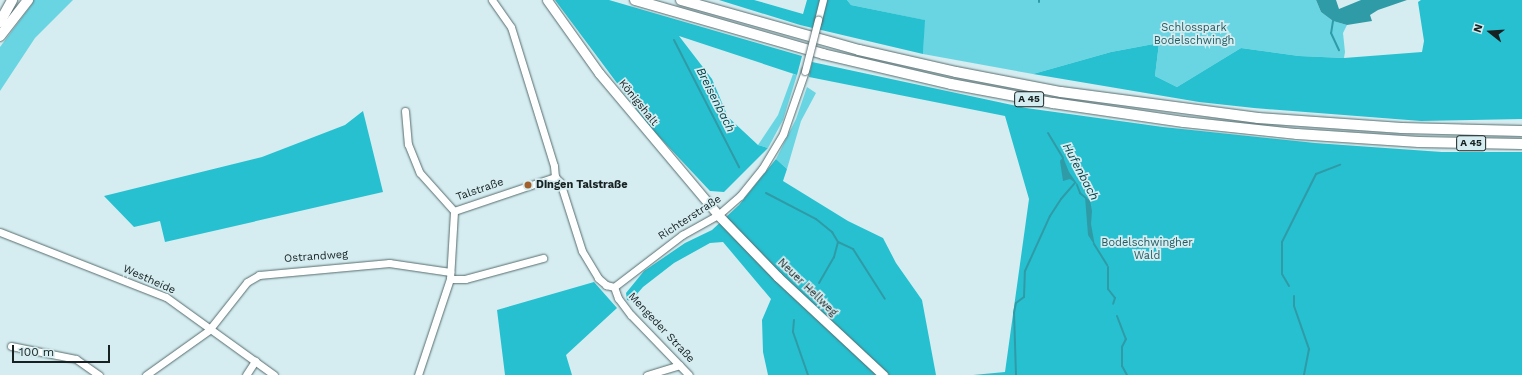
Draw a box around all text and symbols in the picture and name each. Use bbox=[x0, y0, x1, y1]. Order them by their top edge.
north arrow bbox=[1470, 12, 1510, 52]
park label: Schlosspark Bodelschwingh bbox=[1154, 22, 1234, 48]
text: N bbox=[1471, 23, 1485, 34]
water label: Breisenbach bbox=[693, 65, 737, 135]
street label: Königshalt bbox=[615, 77, 661, 129]
road number: A 45 bbox=[1014, 91, 1044, 107]
road number: A 45 bbox=[1456, 135, 1486, 151]
water label: Hufenbach bbox=[1059, 141, 1101, 203]
street label: Talstraße bbox=[455, 176, 505, 204]
place label: Dingen Talstraße bbox=[536, 178, 628, 192]
marker: Dingen Talstraße bbox=[523, 180, 533, 190]
street label: Richterstraße bbox=[656, 193, 724, 243]
park label: Bodelschwingher Wald bbox=[1101, 237, 1193, 263]
street label: Ostrandweg bbox=[284, 248, 348, 266]
street label: Neuer Hellweg bbox=[774, 256, 840, 320]
street label: Westheide bbox=[121, 263, 177, 297]
street label: Mengeder Straße bbox=[625, 290, 697, 366]
scale bar bbox=[14, 337, 112, 363]
text: 100 m bbox=[19, 345, 54, 359]

